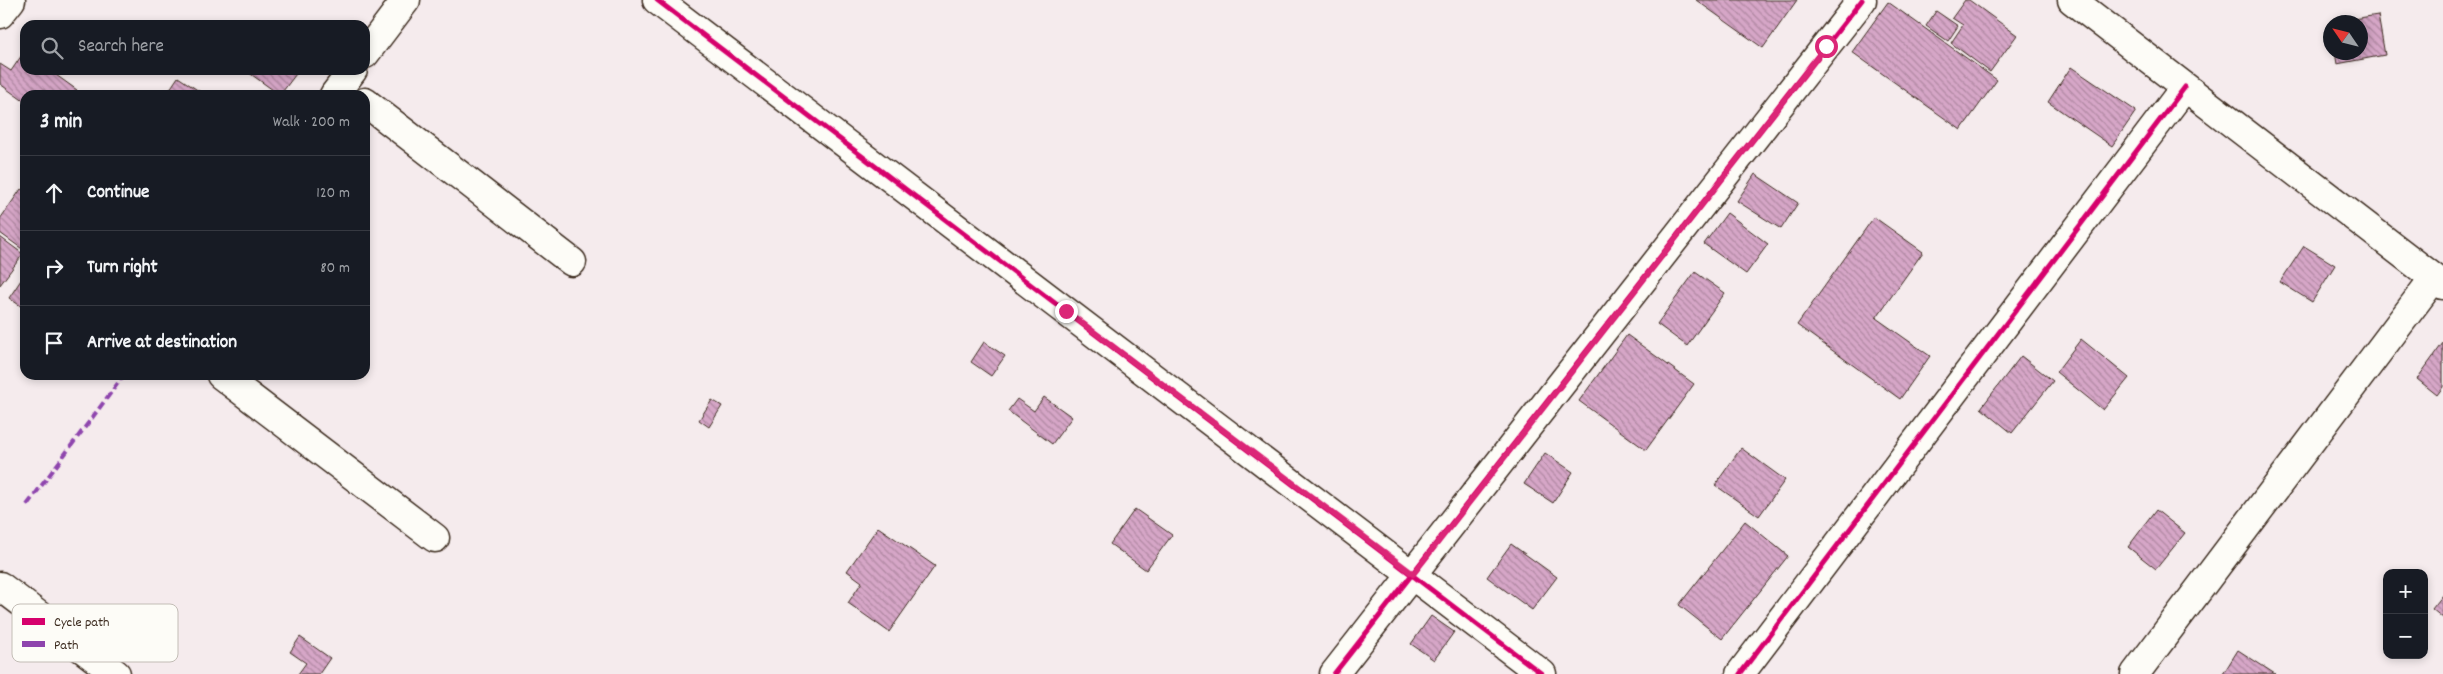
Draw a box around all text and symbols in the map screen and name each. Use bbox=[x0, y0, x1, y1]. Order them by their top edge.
north arrow bbox=[2323, 15, 2368, 60]
search box bbox=[20, 20, 370, 75]
icon: search bbox=[38, 34, 66, 62]
text: Search here bbox=[78, 34, 164, 61]
route start bbox=[1815, 35, 1838, 58]
text: 3 min bbox=[40, 108, 82, 138]
text: Walk · 200 m bbox=[273, 111, 350, 134]
icon: ahead bbox=[40, 179, 68, 207]
text: Continue bbox=[87, 180, 149, 207]
text: 120 m bbox=[316, 182, 350, 205]
icon: right bbox=[40, 254, 68, 282]
text: Turn right bbox=[87, 255, 158, 282]
text: 80 m bbox=[320, 257, 350, 280]
route end bbox=[1055, 300, 1078, 323]
icon: arrive bbox=[40, 329, 68, 357]
text: Arrive at destination bbox=[87, 330, 237, 357]
map controls bbox=[2383, 569, 2428, 659]
button: + bbox=[2383, 569, 2428, 614]
legend bbox=[12, 604, 178, 662]
text: Cycle path bbox=[54, 613, 110, 633]
button: − bbox=[2383, 614, 2428, 659]
text: Path bbox=[54, 636, 79, 656]

